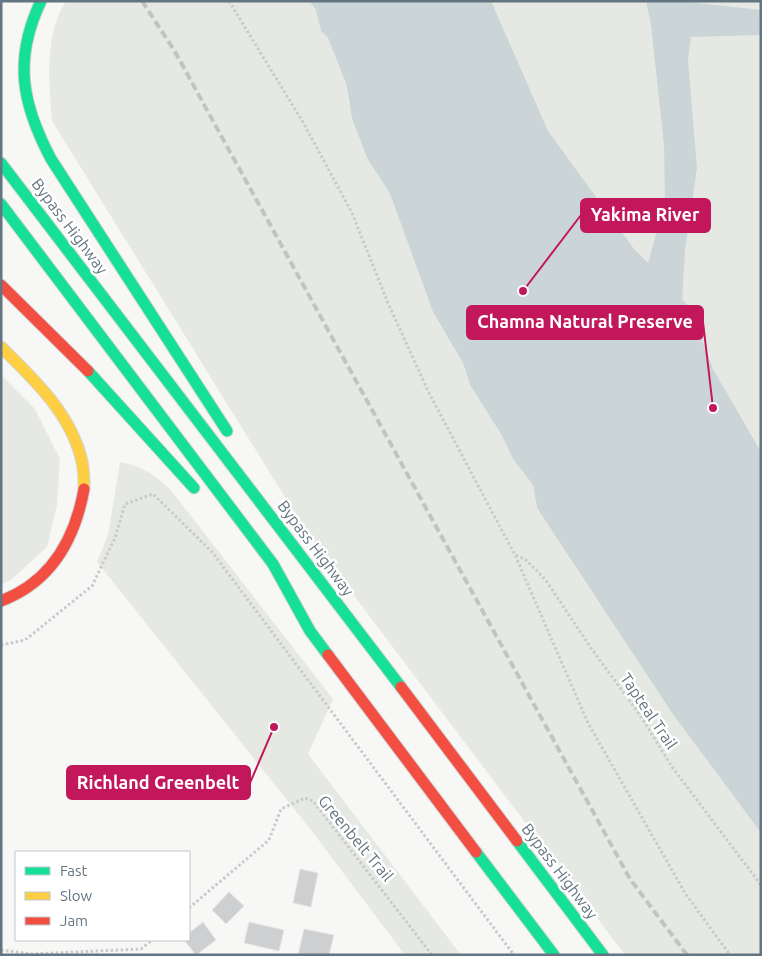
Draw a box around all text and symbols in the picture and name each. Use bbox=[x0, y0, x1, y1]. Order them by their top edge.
street label: Bypass Highway bbox=[28, 175, 112, 277]
callout: Yakima River bbox=[581, 199, 710, 232]
text: Yakima River bbox=[591, 204, 700, 224]
callout: Chamna Natural Preserve bbox=[467, 306, 703, 339]
text: Chamna Natural Preserve bbox=[477, 311, 693, 331]
street label: Bypass Highway bbox=[274, 497, 358, 599]
street label: Tapteal Trail bbox=[617, 670, 681, 752]
callout: Richland Greenbelt bbox=[67, 766, 250, 799]
text: Richland Greenbelt bbox=[77, 772, 240, 792]
street label: Greenbelt Trail bbox=[315, 791, 397, 885]
street label: Bypass Highway bbox=[518, 820, 602, 922]
legend bbox=[15, 851, 190, 941]
text: Fast bbox=[60, 862, 88, 879]
text: Slow bbox=[60, 887, 93, 904]
text: Jam bbox=[60, 912, 88, 929]

